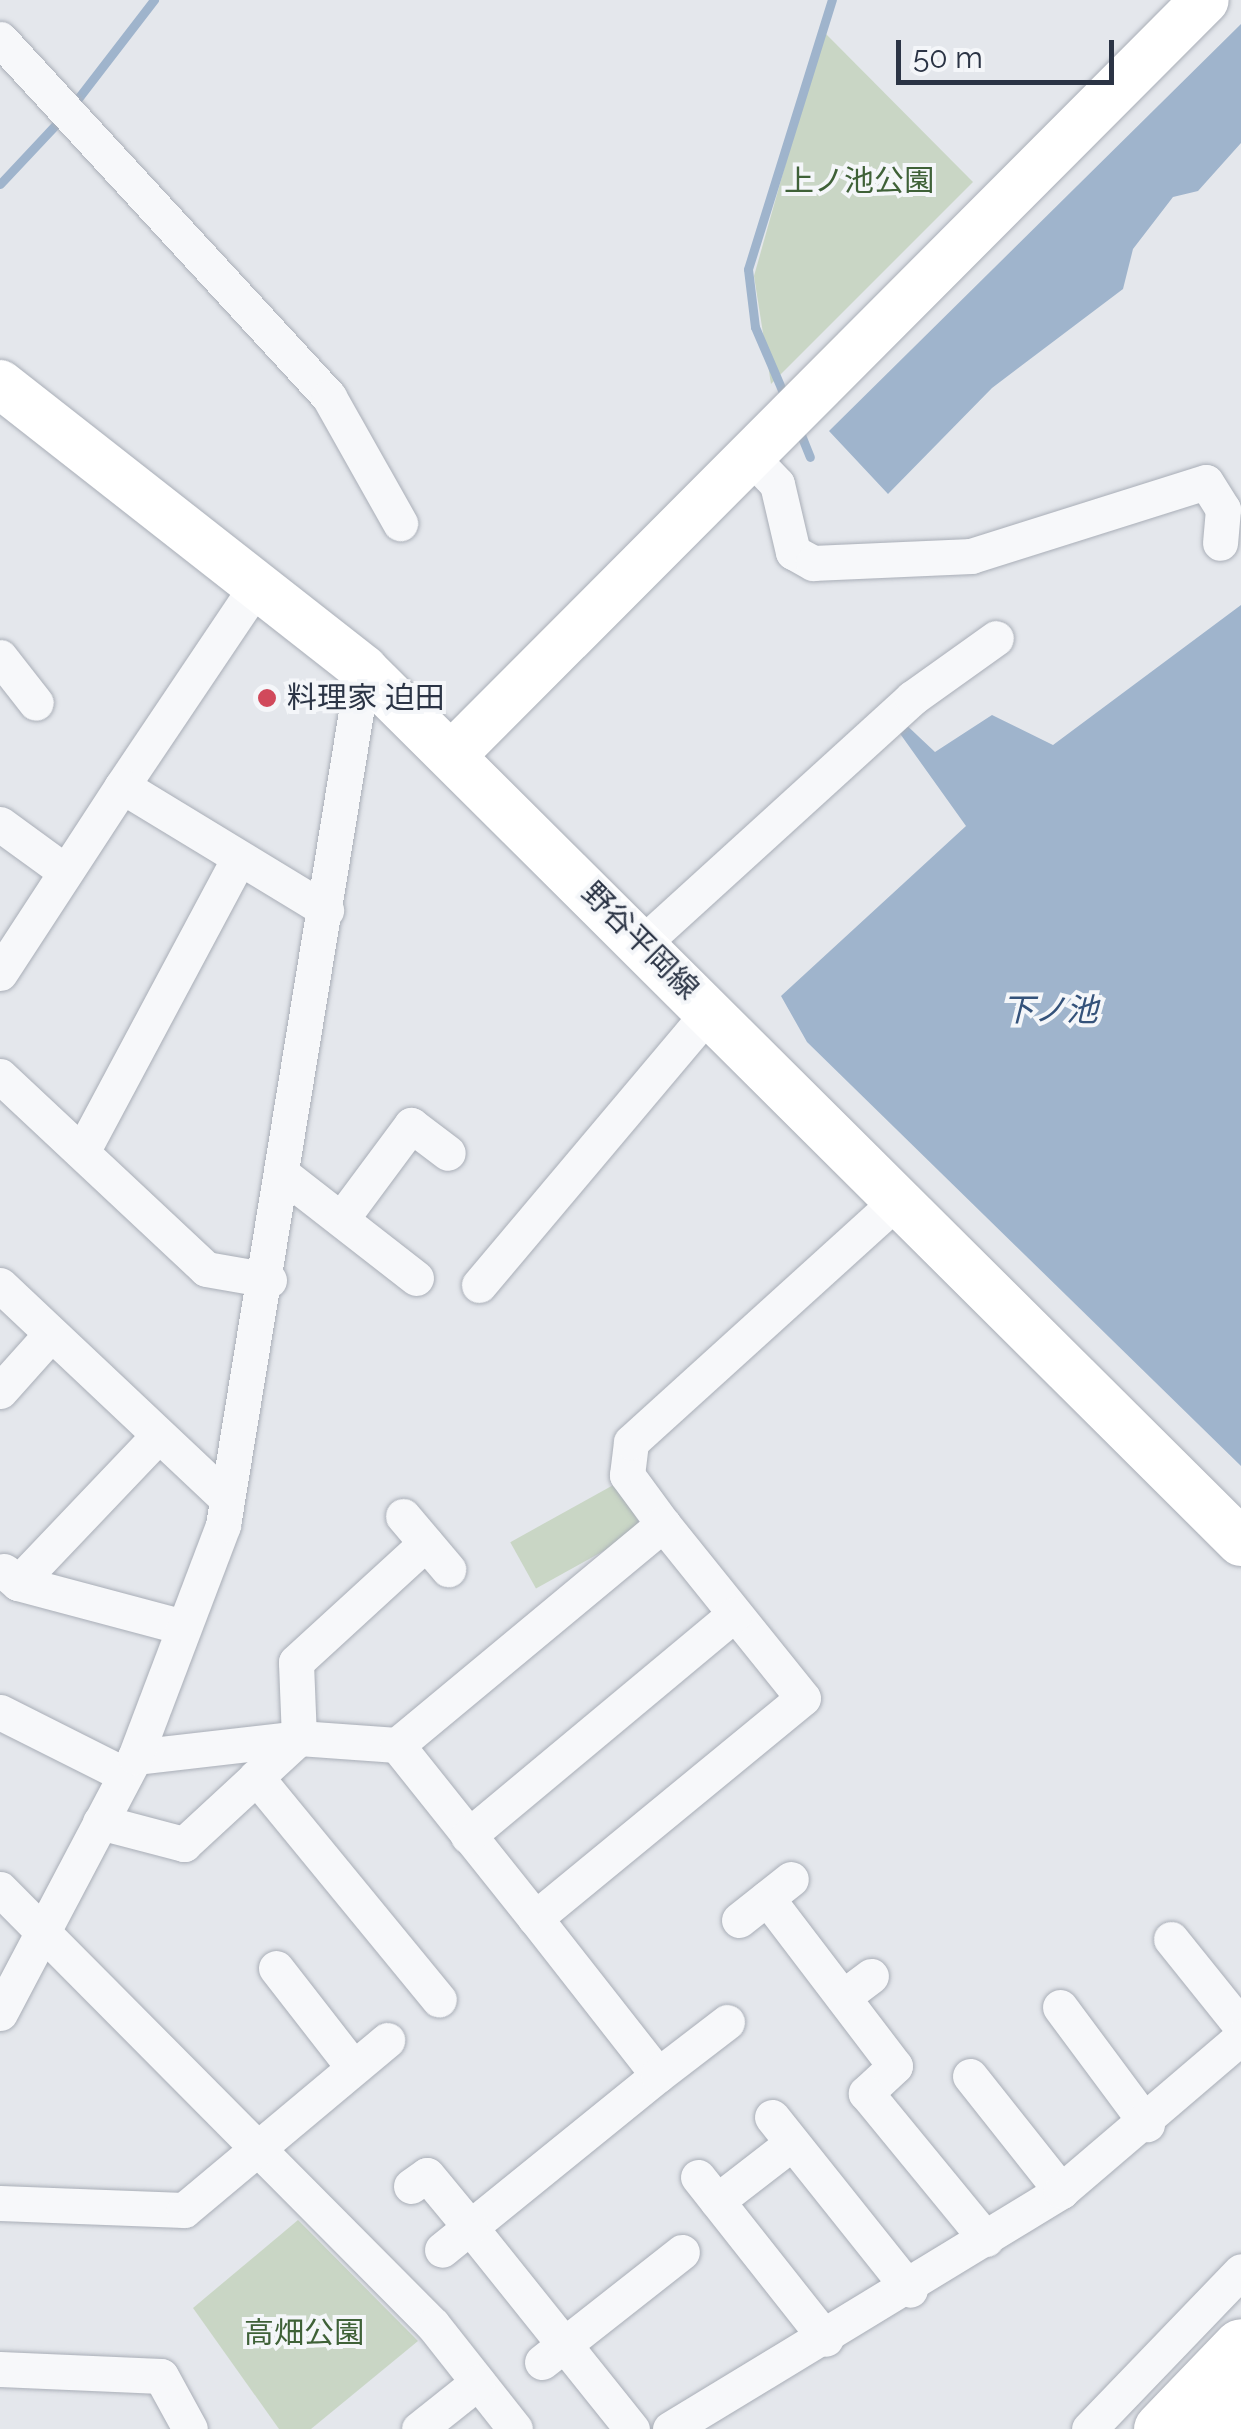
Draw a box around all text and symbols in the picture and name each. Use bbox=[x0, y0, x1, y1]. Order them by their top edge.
scale bar bbox=[901, 20, 1118, 82]
text: 50 m bbox=[913, 40, 983, 75]
park label: 上ノ池公園 bbox=[784, 163, 934, 199]
place label: 料理家 迫田 bbox=[287, 680, 445, 716]
marker: 料理家 迫田 bbox=[256, 687, 278, 709]
street label: 野谷平岡線 bbox=[574, 875, 706, 1007]
water label: 下ノ池 bbox=[1002, 991, 1098, 1029]
park label: 高畑公園 bbox=[244, 2315, 364, 2351]

